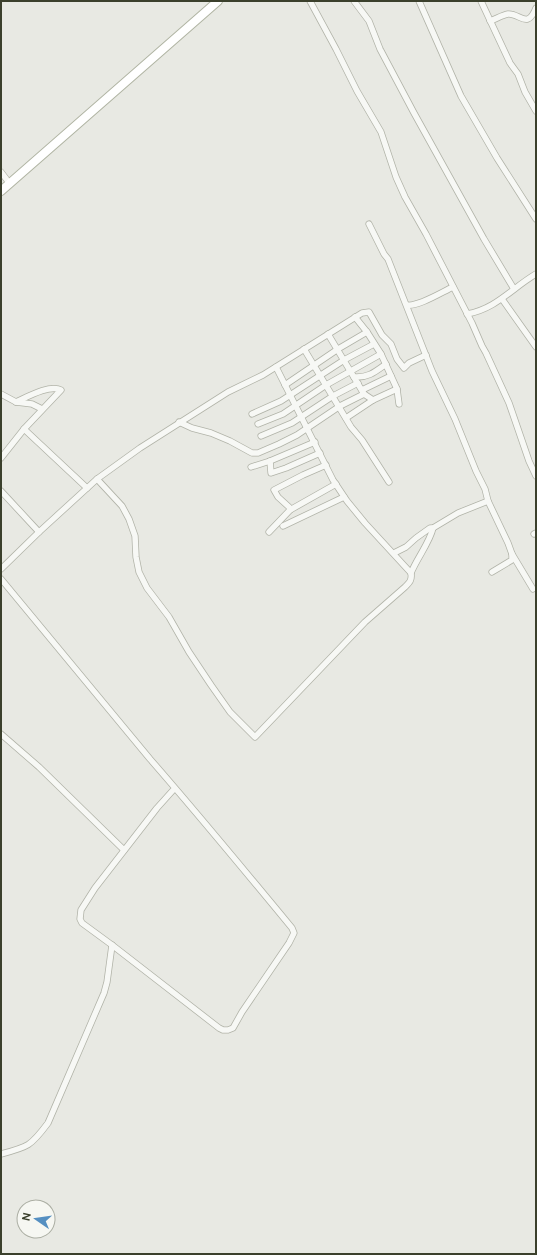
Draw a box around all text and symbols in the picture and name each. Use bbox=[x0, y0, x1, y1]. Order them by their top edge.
north arrow bbox=[16, 1199, 56, 1239]
text: N bbox=[19, 1211, 34, 1222]

